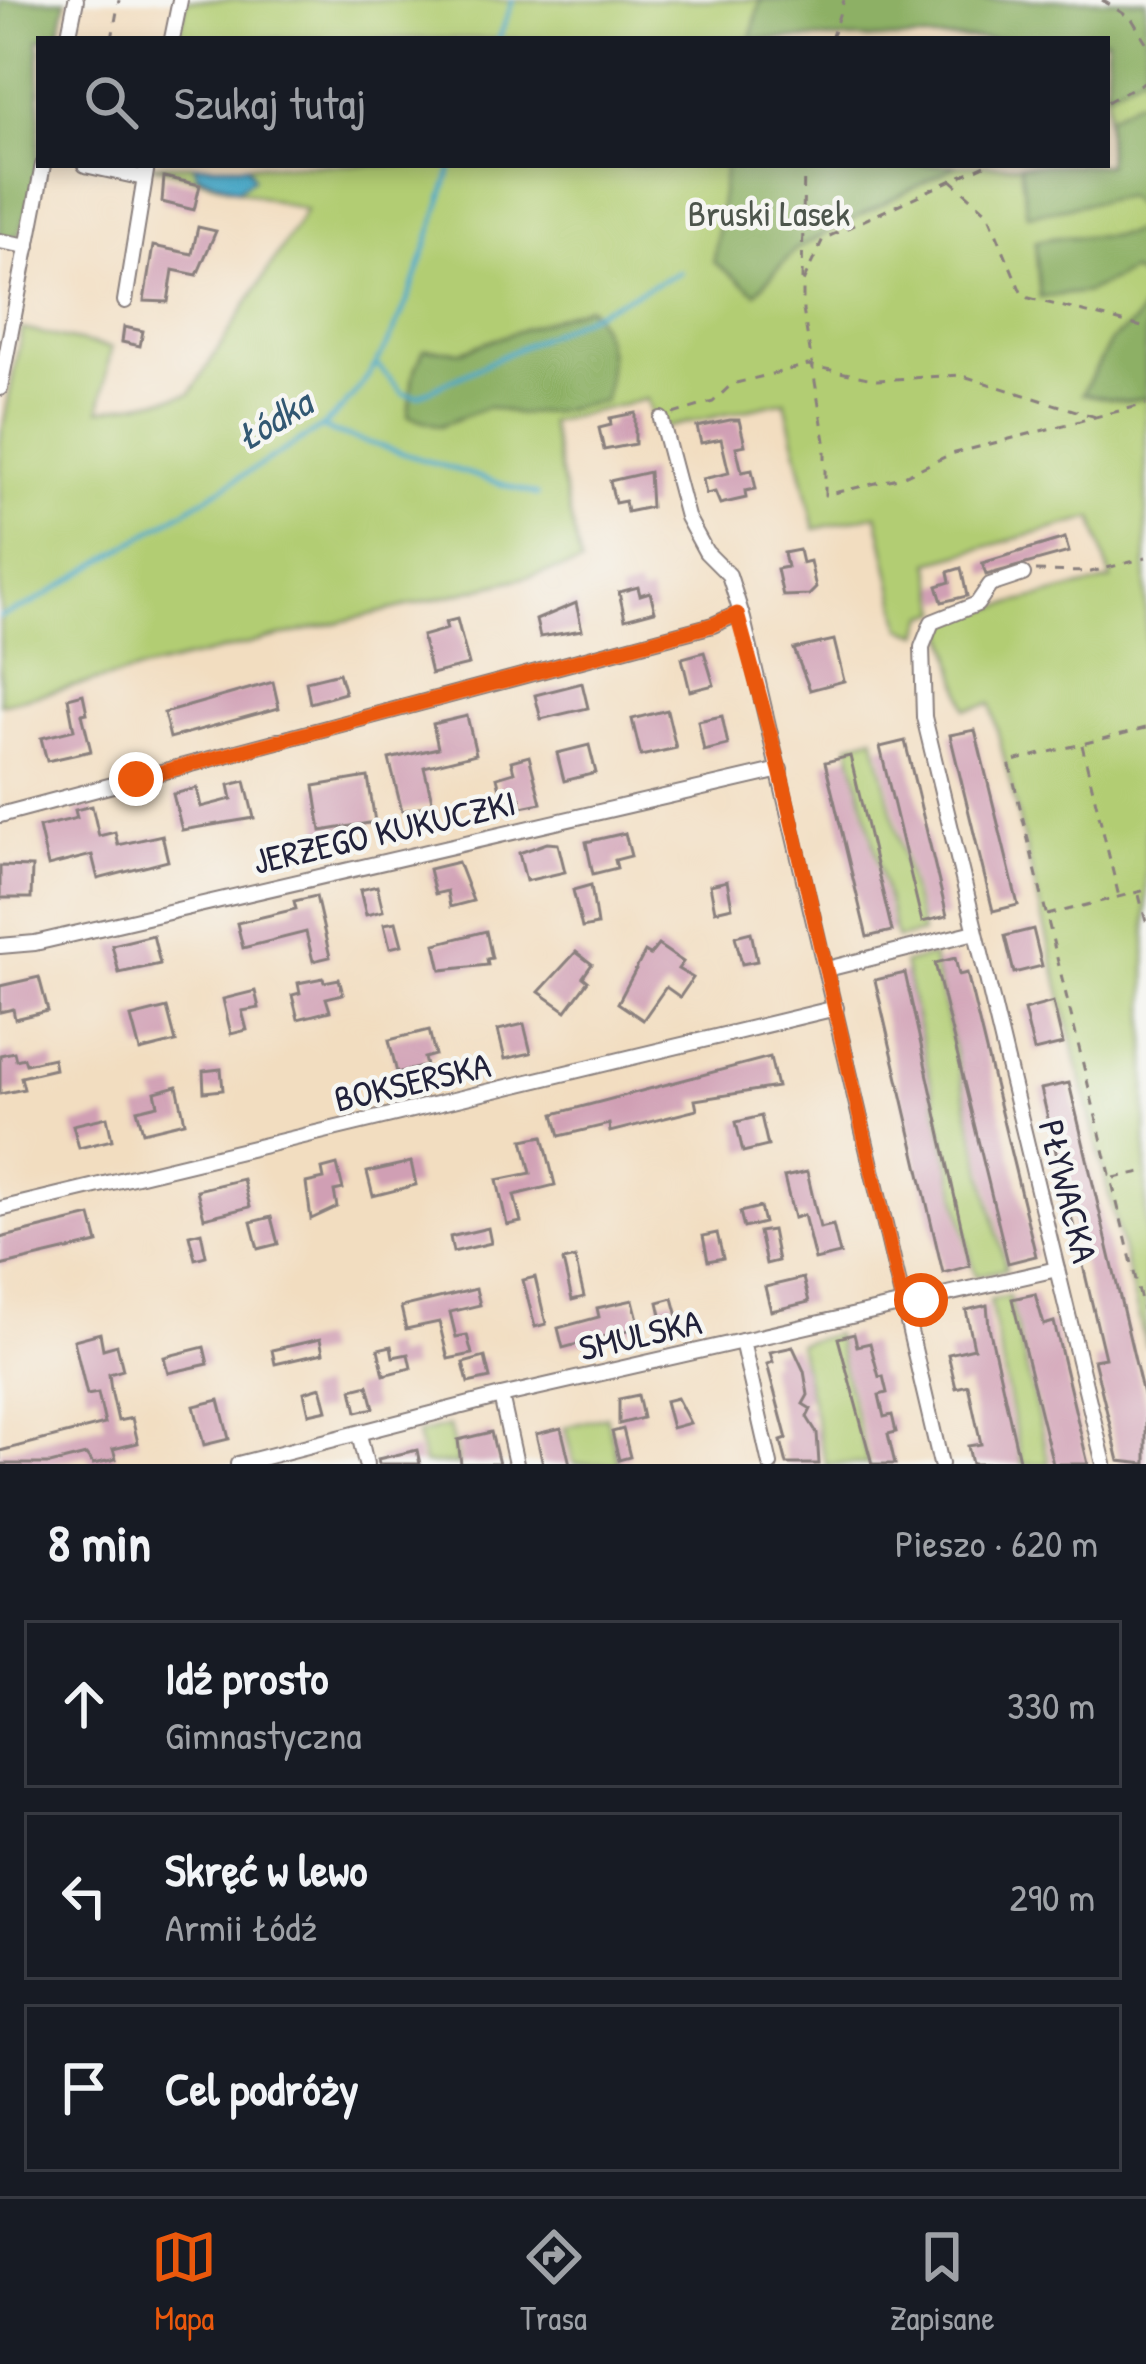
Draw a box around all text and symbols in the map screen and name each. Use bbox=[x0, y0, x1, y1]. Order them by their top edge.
search box bbox=[36, 36, 1110, 168]
icon: search bbox=[78, 69, 144, 135]
text: Szukaj tutaj bbox=[174, 72, 366, 133]
park label: Bruski Lasek bbox=[688, 188, 850, 237]
water label: Łódka bbox=[225, 374, 324, 462]
route end bbox=[109, 752, 163, 806]
street label: JERZEGO KUKUCZKI bbox=[248, 777, 520, 885]
street label: BOKSERSKA bbox=[329, 1039, 495, 1123]
street label: PŁYWACKA bbox=[1028, 1115, 1110, 1267]
route start bbox=[894, 1273, 948, 1327]
street label: SMULSKA bbox=[574, 1296, 706, 1372]
text: 8 min bbox=[48, 1508, 151, 1577]
text: Pieszo · 620 m bbox=[895, 1516, 1098, 1569]
text: Idź prosto bbox=[165, 1647, 328, 1708]
icon: ahead bbox=[51, 1671, 117, 1737]
text: 330 m bbox=[1007, 1678, 1095, 1731]
text: Gimnastyczna bbox=[165, 1708, 362, 1761]
text: Skręć w lewo bbox=[165, 1839, 367, 1900]
icon: left bbox=[51, 1863, 117, 1929]
text: 290 m bbox=[1009, 1870, 1095, 1923]
text: Armii Łódź bbox=[165, 1900, 317, 1953]
icon: arrive bbox=[51, 2055, 117, 2121]
text: Cel podróży bbox=[165, 2058, 359, 2119]
tab: Mapa bbox=[151, 2224, 217, 2340]
tab: Trasa bbox=[520, 2224, 587, 2340]
tab: Zapisane bbox=[890, 2224, 995, 2340]

